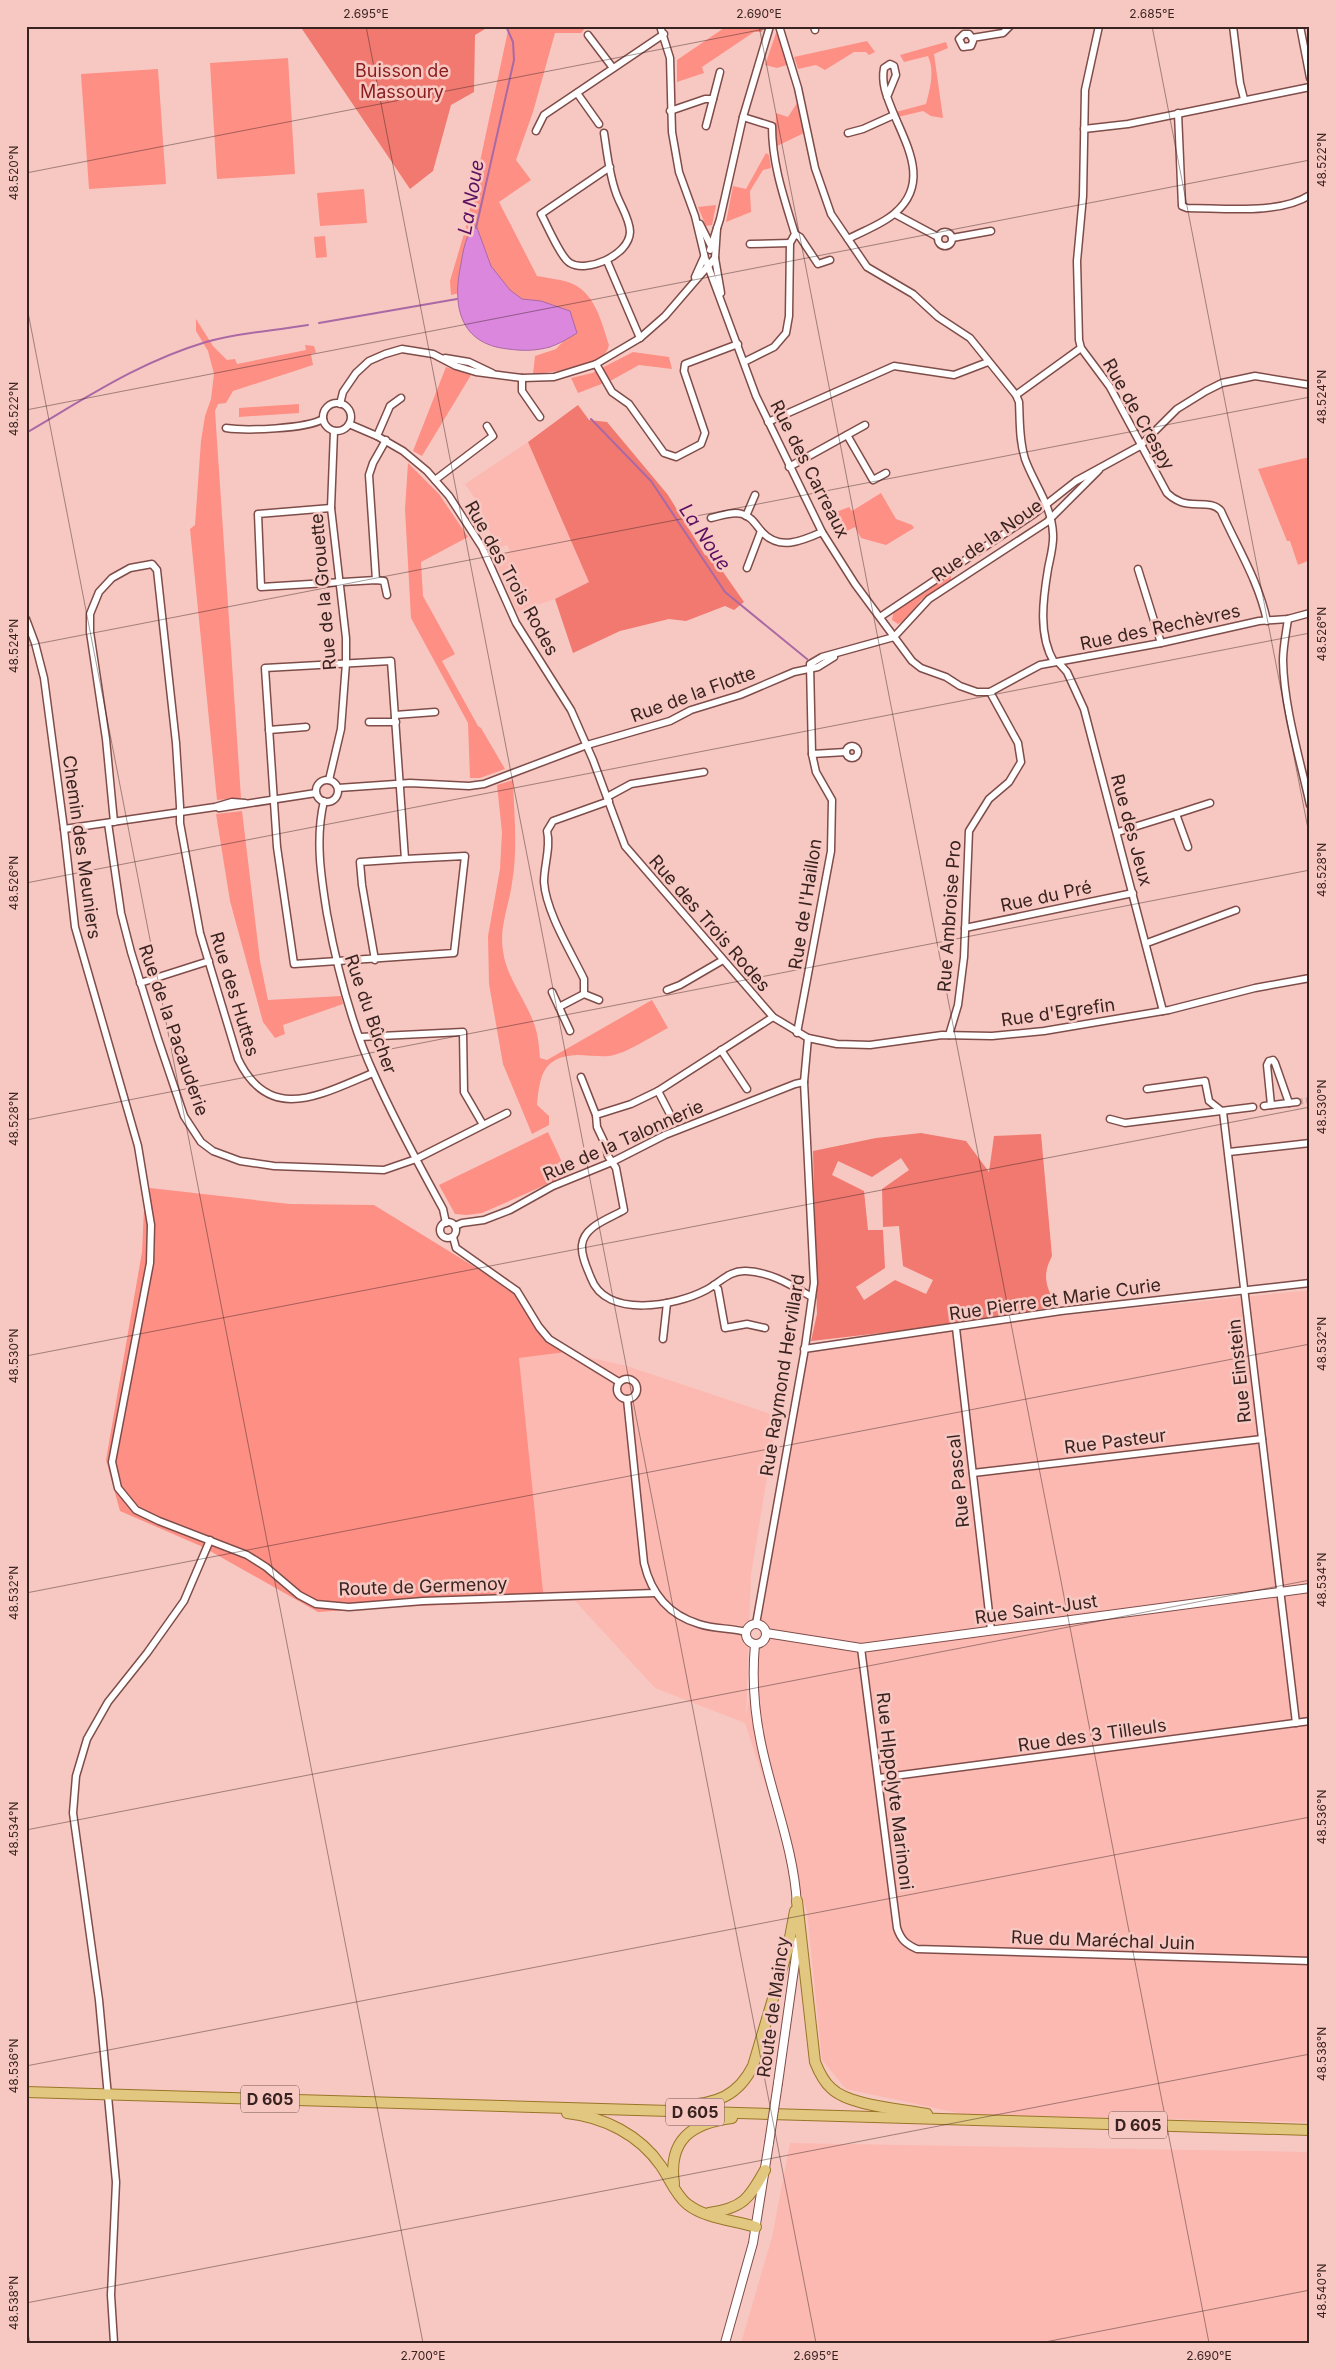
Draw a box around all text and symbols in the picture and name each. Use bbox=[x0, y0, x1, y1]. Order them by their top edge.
text: 2.695°E bbox=[343, 6, 389, 21]
text: 2.690°E bbox=[736, 6, 782, 21]
text: 2.685°E bbox=[1129, 6, 1175, 21]
park label: Buisson de Massoury bbox=[355, 60, 449, 102]
text: 48.522°N bbox=[1314, 133, 1329, 187]
text: 48.520°N bbox=[6, 146, 21, 200]
water label: La Noue bbox=[453, 158, 489, 236]
street label: Rue de Crespy bbox=[1099, 355, 1179, 473]
text: 48.524°N bbox=[1314, 370, 1329, 424]
text: 48.522°N bbox=[6, 382, 21, 436]
street label: Rue des Carreaux bbox=[766, 397, 854, 542]
street label: Rue de la Noue bbox=[928, 494, 1046, 586]
street label: Rue des Trois Rodes bbox=[461, 497, 563, 659]
water label: La Noue bbox=[674, 499, 736, 575]
street label: Rue de la Grouette bbox=[306, 513, 340, 671]
street label: Rue des Rechèvres bbox=[1078, 600, 1242, 654]
text: 48.526°N bbox=[1314, 607, 1329, 661]
text: 48.524°N bbox=[6, 619, 21, 673]
street label: Rue de la Flotte bbox=[628, 662, 758, 726]
street label: Chemin des Meuniers bbox=[59, 754, 105, 940]
street label: Rue des Jeux bbox=[1107, 772, 1157, 888]
street label: Rue de l'Haillon bbox=[784, 837, 826, 971]
street label: Rue Ambroise Pro bbox=[933, 839, 965, 993]
text: 48.528°N bbox=[1314, 843, 1329, 897]
street label: Rue des Trois Rodes bbox=[645, 851, 775, 995]
text: 48.526°N bbox=[6, 856, 21, 910]
street label: Rue du Pré bbox=[998, 876, 1094, 916]
street label: Rue des Huttes bbox=[206, 929, 264, 1059]
street label: Rue de la Pacauderie bbox=[135, 941, 213, 1119]
street label: Rue du Bûcher bbox=[341, 951, 401, 1077]
street label: Rue d'Egrefin bbox=[1000, 994, 1116, 1030]
text: 48.530°N bbox=[1314, 1080, 1329, 1134]
text: 48.528°N bbox=[6, 1092, 21, 1146]
street label: Rue de la Talonnerie bbox=[540, 1095, 706, 1185]
street label: Rue Raymond Hervillard bbox=[756, 1272, 808, 1478]
street label: Rue Pierre et Marie Curie bbox=[948, 1274, 1162, 1324]
text: 48.532°N bbox=[1314, 1317, 1329, 1371]
street label: Rue Einstein bbox=[1223, 1318, 1255, 1424]
text: 48.530°N bbox=[6, 1329, 21, 1383]
street label: Rue Pasteur bbox=[1063, 1424, 1167, 1458]
street label: Rue Pascal bbox=[943, 1433, 973, 1529]
text: 48.534°N bbox=[1314, 1553, 1329, 1607]
text: 48.532°N bbox=[6, 1566, 21, 1620]
street label: Route de Germenoy bbox=[338, 1573, 508, 1599]
street label: Rue Saint-Just bbox=[973, 1590, 1099, 1628]
street label: Rue HIppolyte Marinoni bbox=[872, 1691, 918, 1891]
street label: Rue des 3 Tilleuls bbox=[1016, 1714, 1168, 1756]
text: 48.536°N bbox=[1314, 1790, 1329, 1844]
text: 48.534°N bbox=[6, 1802, 21, 1856]
street label: Rue du Maréchal Juin bbox=[1011, 1926, 1195, 1954]
street label: Route de Maincy bbox=[753, 1935, 793, 2079]
text: 48.538°N bbox=[1314, 2027, 1329, 2081]
text: 48.536°N bbox=[6, 2039, 21, 2093]
road number: D 605 bbox=[241, 2086, 299, 2112]
road number: D 605 bbox=[666, 2098, 724, 2126]
road number: D 605 bbox=[1109, 2112, 1167, 2138]
text: 48.540°N bbox=[1314, 2263, 1329, 2319]
text: 48.538°N bbox=[6, 2276, 21, 2330]
text: 2.700°E bbox=[400, 2348, 446, 2363]
text: 2.695°E bbox=[793, 2348, 839, 2363]
text: 2.690°E bbox=[1186, 2348, 1232, 2363]

